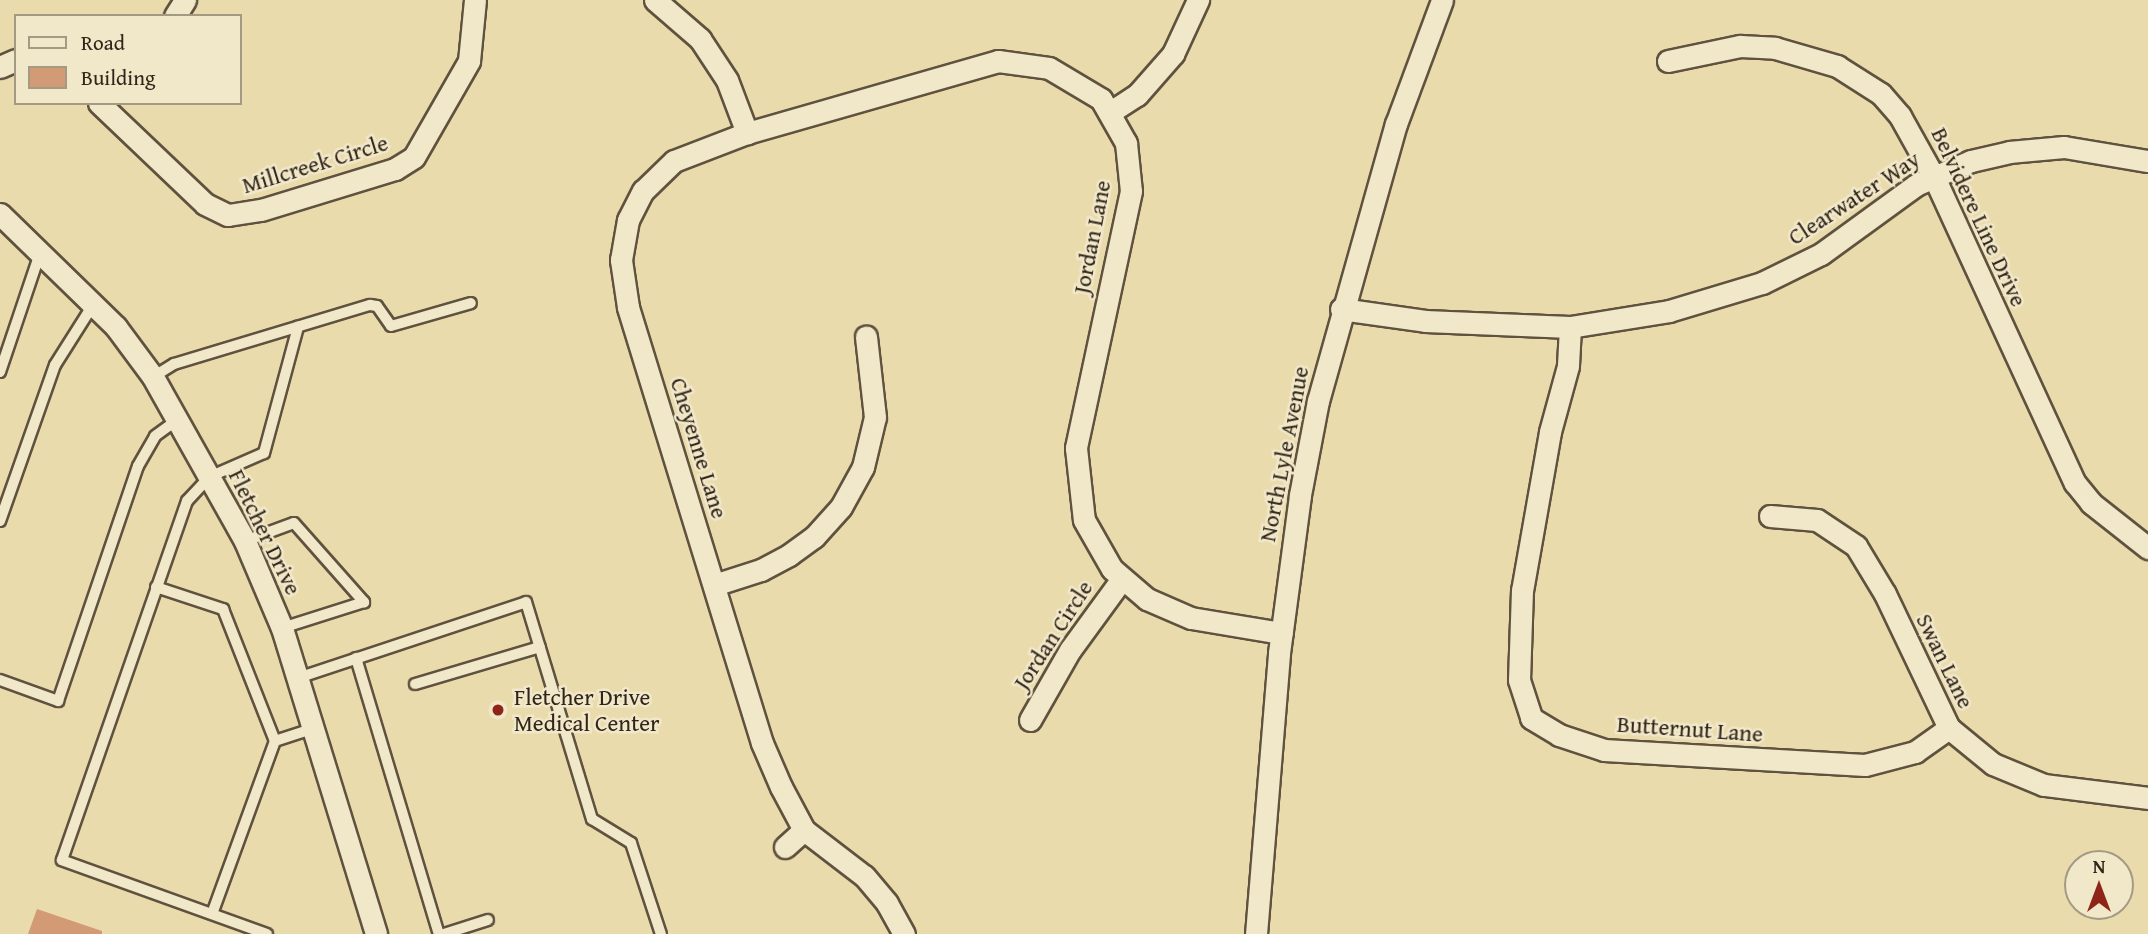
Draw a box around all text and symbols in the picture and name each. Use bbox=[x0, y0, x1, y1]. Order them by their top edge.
legend bbox=[14, 14, 242, 105]
text: Road bbox=[81, 27, 125, 58]
text: Building bbox=[81, 62, 155, 93]
street label: Belvidere Line Drive bbox=[1925, 123, 2033, 311]
street label: Millcreek Circle bbox=[239, 129, 391, 199]
street label: Clearwater Way bbox=[1783, 145, 1925, 251]
street label: Jordan Lane bbox=[1067, 178, 1117, 296]
street label: North Lyle Avenue bbox=[1253, 364, 1315, 544]
street label: Cheyenne Lane bbox=[665, 374, 733, 522]
street label: Fletcher Drive bbox=[223, 465, 307, 599]
street label: Jordan Circle bbox=[1008, 575, 1098, 695]
street label: Swan Lane bbox=[1910, 609, 1980, 713]
place label: Fletcher Drive Medical Center bbox=[514, 683, 660, 737]
marker: Fletcher Drive Medical Center bbox=[488, 700, 508, 720]
street label: Butternut Lane bbox=[1616, 710, 1764, 748]
north arrow bbox=[2064, 850, 2134, 920]
text: N bbox=[2093, 852, 2105, 880]

